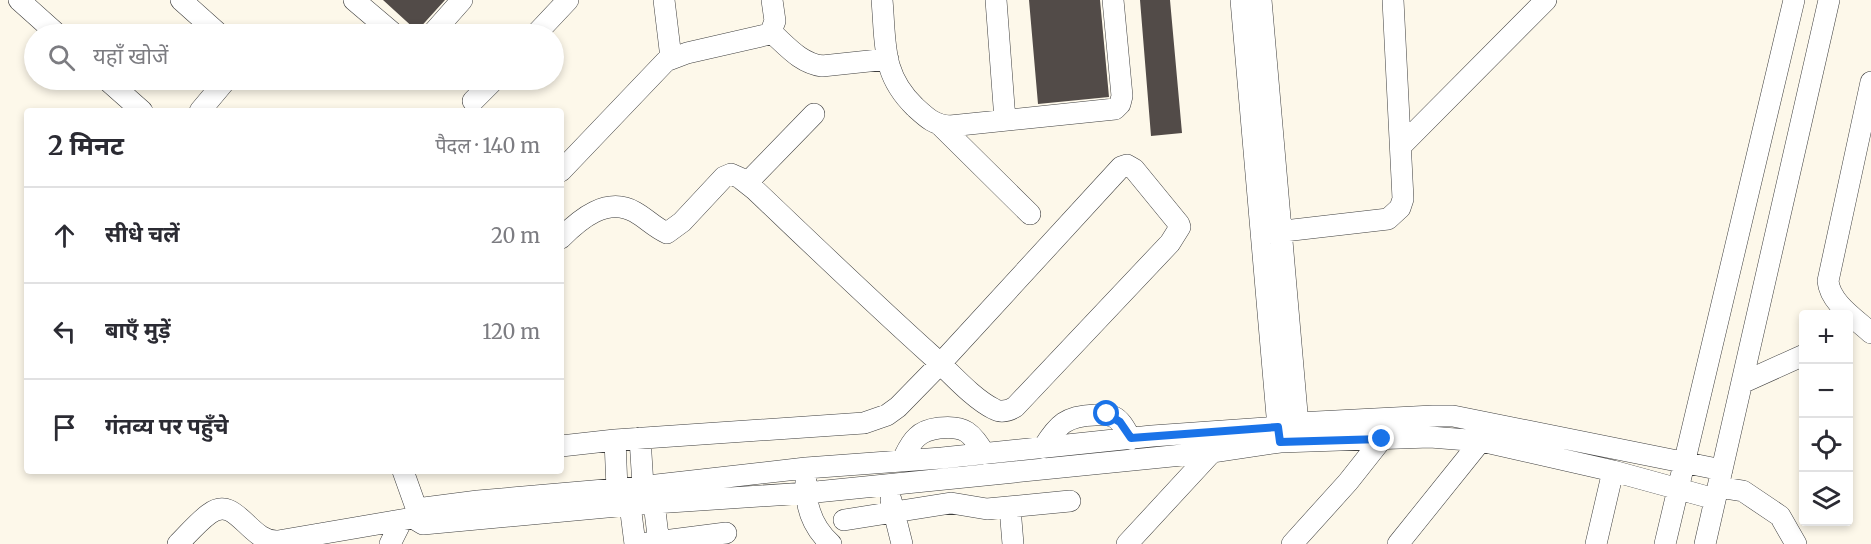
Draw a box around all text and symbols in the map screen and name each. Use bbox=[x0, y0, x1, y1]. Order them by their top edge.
search box bbox=[24, 24, 564, 90]
icon: search bbox=[45, 41, 78, 74]
text: यहाँ खोजें bbox=[93, 42, 168, 70]
text: 2 मिनट bbox=[48, 129, 124, 162]
text: पैदल · 140 m bbox=[435, 133, 540, 158]
icon: ahead bbox=[48, 219, 81, 252]
text: सीधे चलें bbox=[105, 220, 180, 248]
text: 20 m bbox=[491, 223, 540, 248]
map controls bbox=[1799, 310, 1853, 526]
button: + bbox=[1799, 310, 1853, 364]
icon: left bbox=[48, 315, 81, 348]
text: बाएँ मुड़ें bbox=[105, 316, 171, 344]
text: 120 m bbox=[482, 319, 540, 344]
button: − bbox=[1799, 364, 1853, 418]
route start bbox=[1093, 400, 1119, 426]
icon: arrive bbox=[48, 411, 81, 444]
text: गंतव्य पर पहुँचे bbox=[105, 412, 229, 440]
button: locate bbox=[1799, 418, 1853, 472]
route end bbox=[1368, 425, 1394, 451]
button: layers bbox=[1799, 472, 1853, 526]

